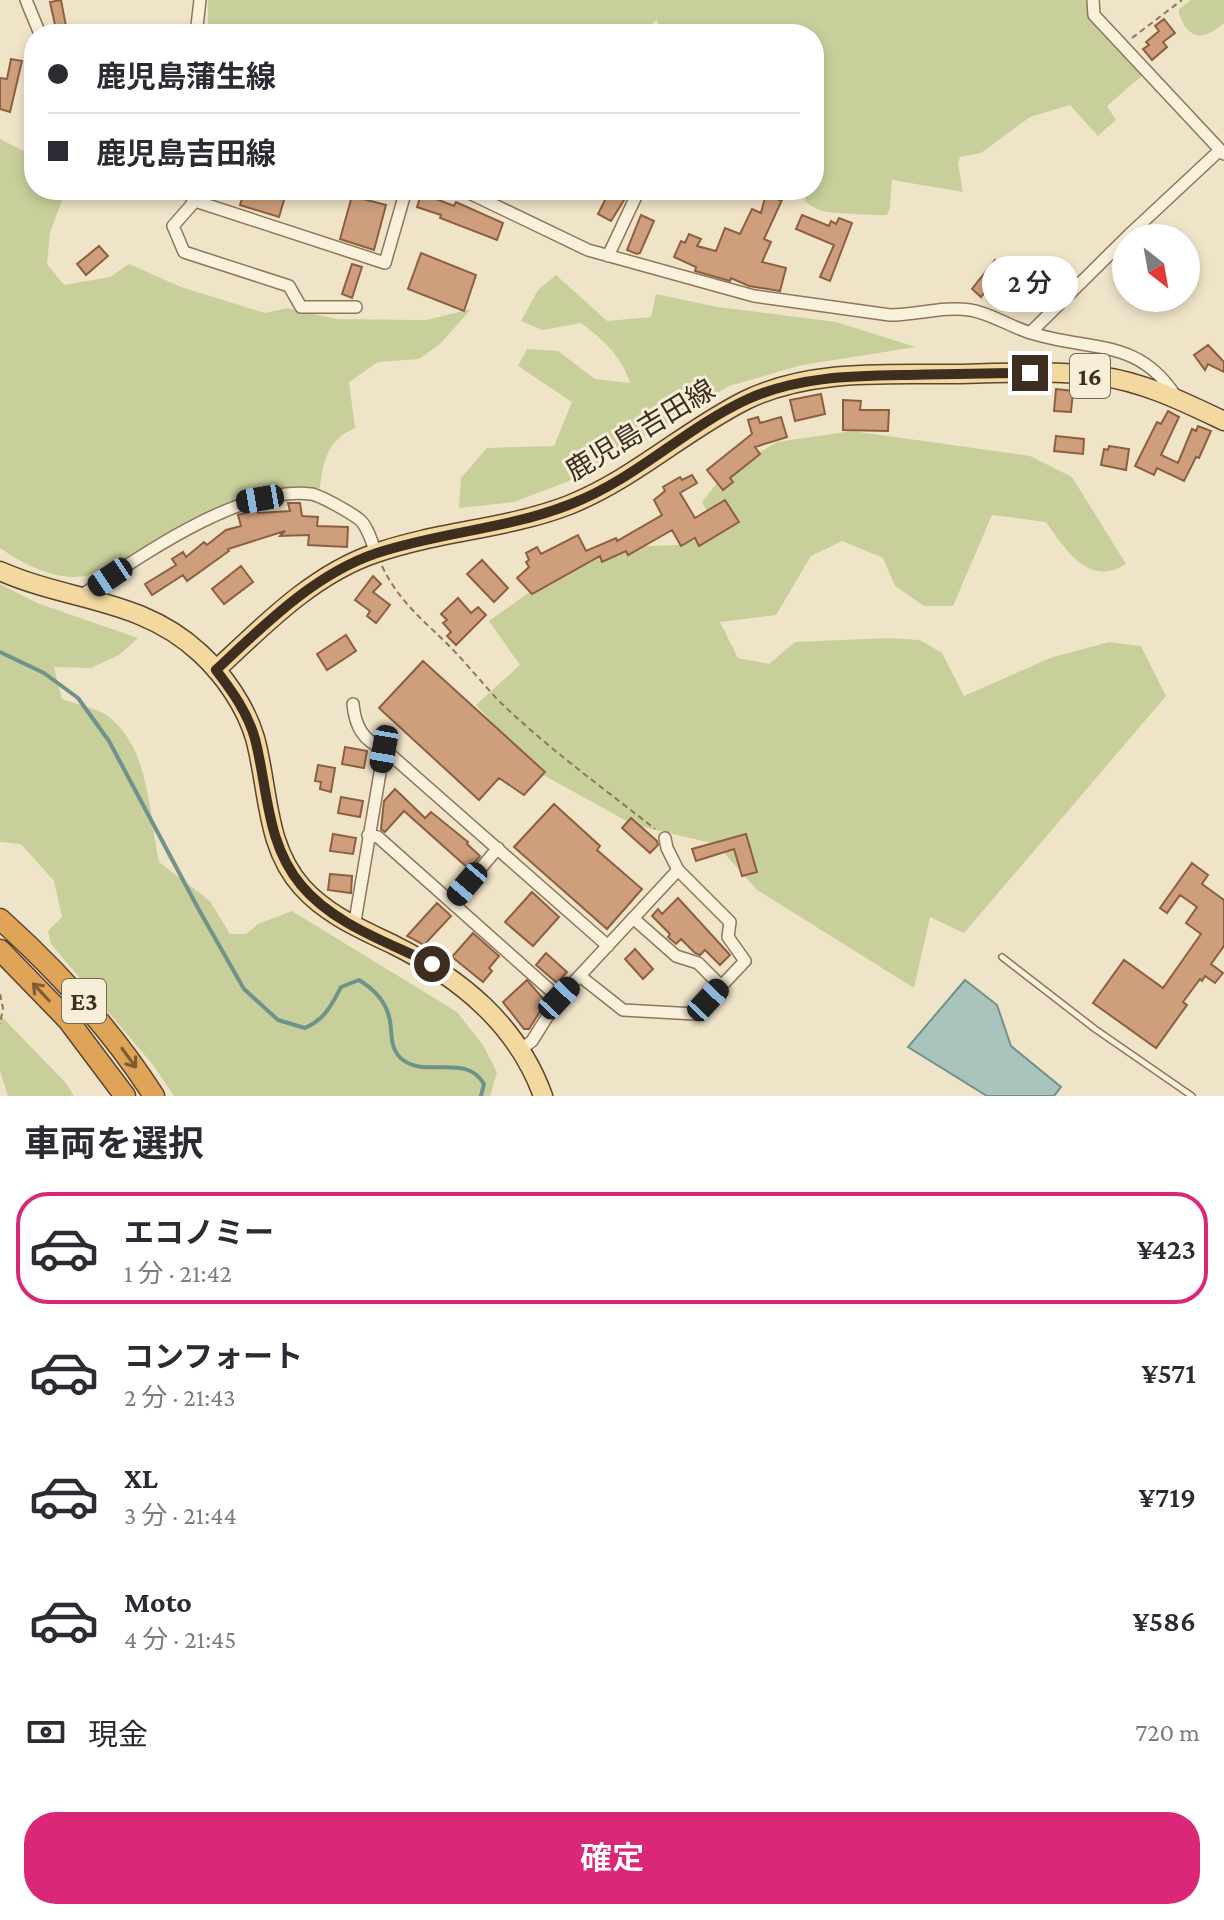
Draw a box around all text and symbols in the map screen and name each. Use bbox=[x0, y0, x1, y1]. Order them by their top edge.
text: 鹿児島蒲生線 bbox=[96, 60, 276, 93]
text: 鹿児島吉田線 bbox=[96, 137, 276, 170]
north arrow bbox=[1112, 224, 1200, 312]
map controls bbox=[1112, 224, 1200, 312]
callout: 2 分 bbox=[982, 257, 1078, 313]
text: 2 分 bbox=[1008, 269, 1052, 298]
road number: 16 bbox=[1070, 354, 1110, 398]
route end bbox=[1012, 355, 1048, 391]
street label: 鹿児島吉田線 bbox=[560, 373, 720, 487]
car bbox=[234, 483, 286, 515]
car bbox=[83, 554, 137, 600]
car bbox=[368, 723, 400, 775]
car bbox=[442, 858, 492, 910]
route start bbox=[414, 946, 450, 982]
car bbox=[534, 972, 584, 1024]
car bbox=[683, 974, 733, 1026]
road number: E3 bbox=[62, 979, 106, 1023]
one-way arrow bbox=[33, 982, 51, 1002]
one-way arrow bbox=[120, 1046, 137, 1068]
text: 車両を選択 bbox=[24, 1124, 204, 1164]
icon: car bbox=[28, 1212, 100, 1284]
text: エコノミー bbox=[124, 1216, 274, 1249]
text: ¥423 bbox=[1137, 1232, 1196, 1265]
text: 1 分 · 21:42 bbox=[124, 1259, 232, 1288]
icon: car bbox=[28, 1336, 100, 1408]
text: コンフォート bbox=[124, 1340, 303, 1373]
text: ¥571 bbox=[1141, 1356, 1196, 1389]
text: 2 分 · 21:43 bbox=[124, 1383, 236, 1412]
icon: car bbox=[28, 1460, 100, 1532]
text: XL bbox=[124, 1461, 158, 1494]
text: ¥719 bbox=[1139, 1480, 1196, 1513]
text: 3 分 · 21:44 bbox=[124, 1501, 237, 1530]
icon: car bbox=[28, 1584, 100, 1656]
text: Moto bbox=[124, 1585, 192, 1618]
text: ¥586 bbox=[1133, 1604, 1196, 1637]
text: 4 分 · 21:45 bbox=[124, 1625, 237, 1654]
icon: cash bbox=[24, 1710, 68, 1754]
text: 現金 bbox=[88, 1718, 148, 1751]
text: 720 m bbox=[1135, 1718, 1200, 1747]
button: 確定 bbox=[24, 1812, 1200, 1904]

